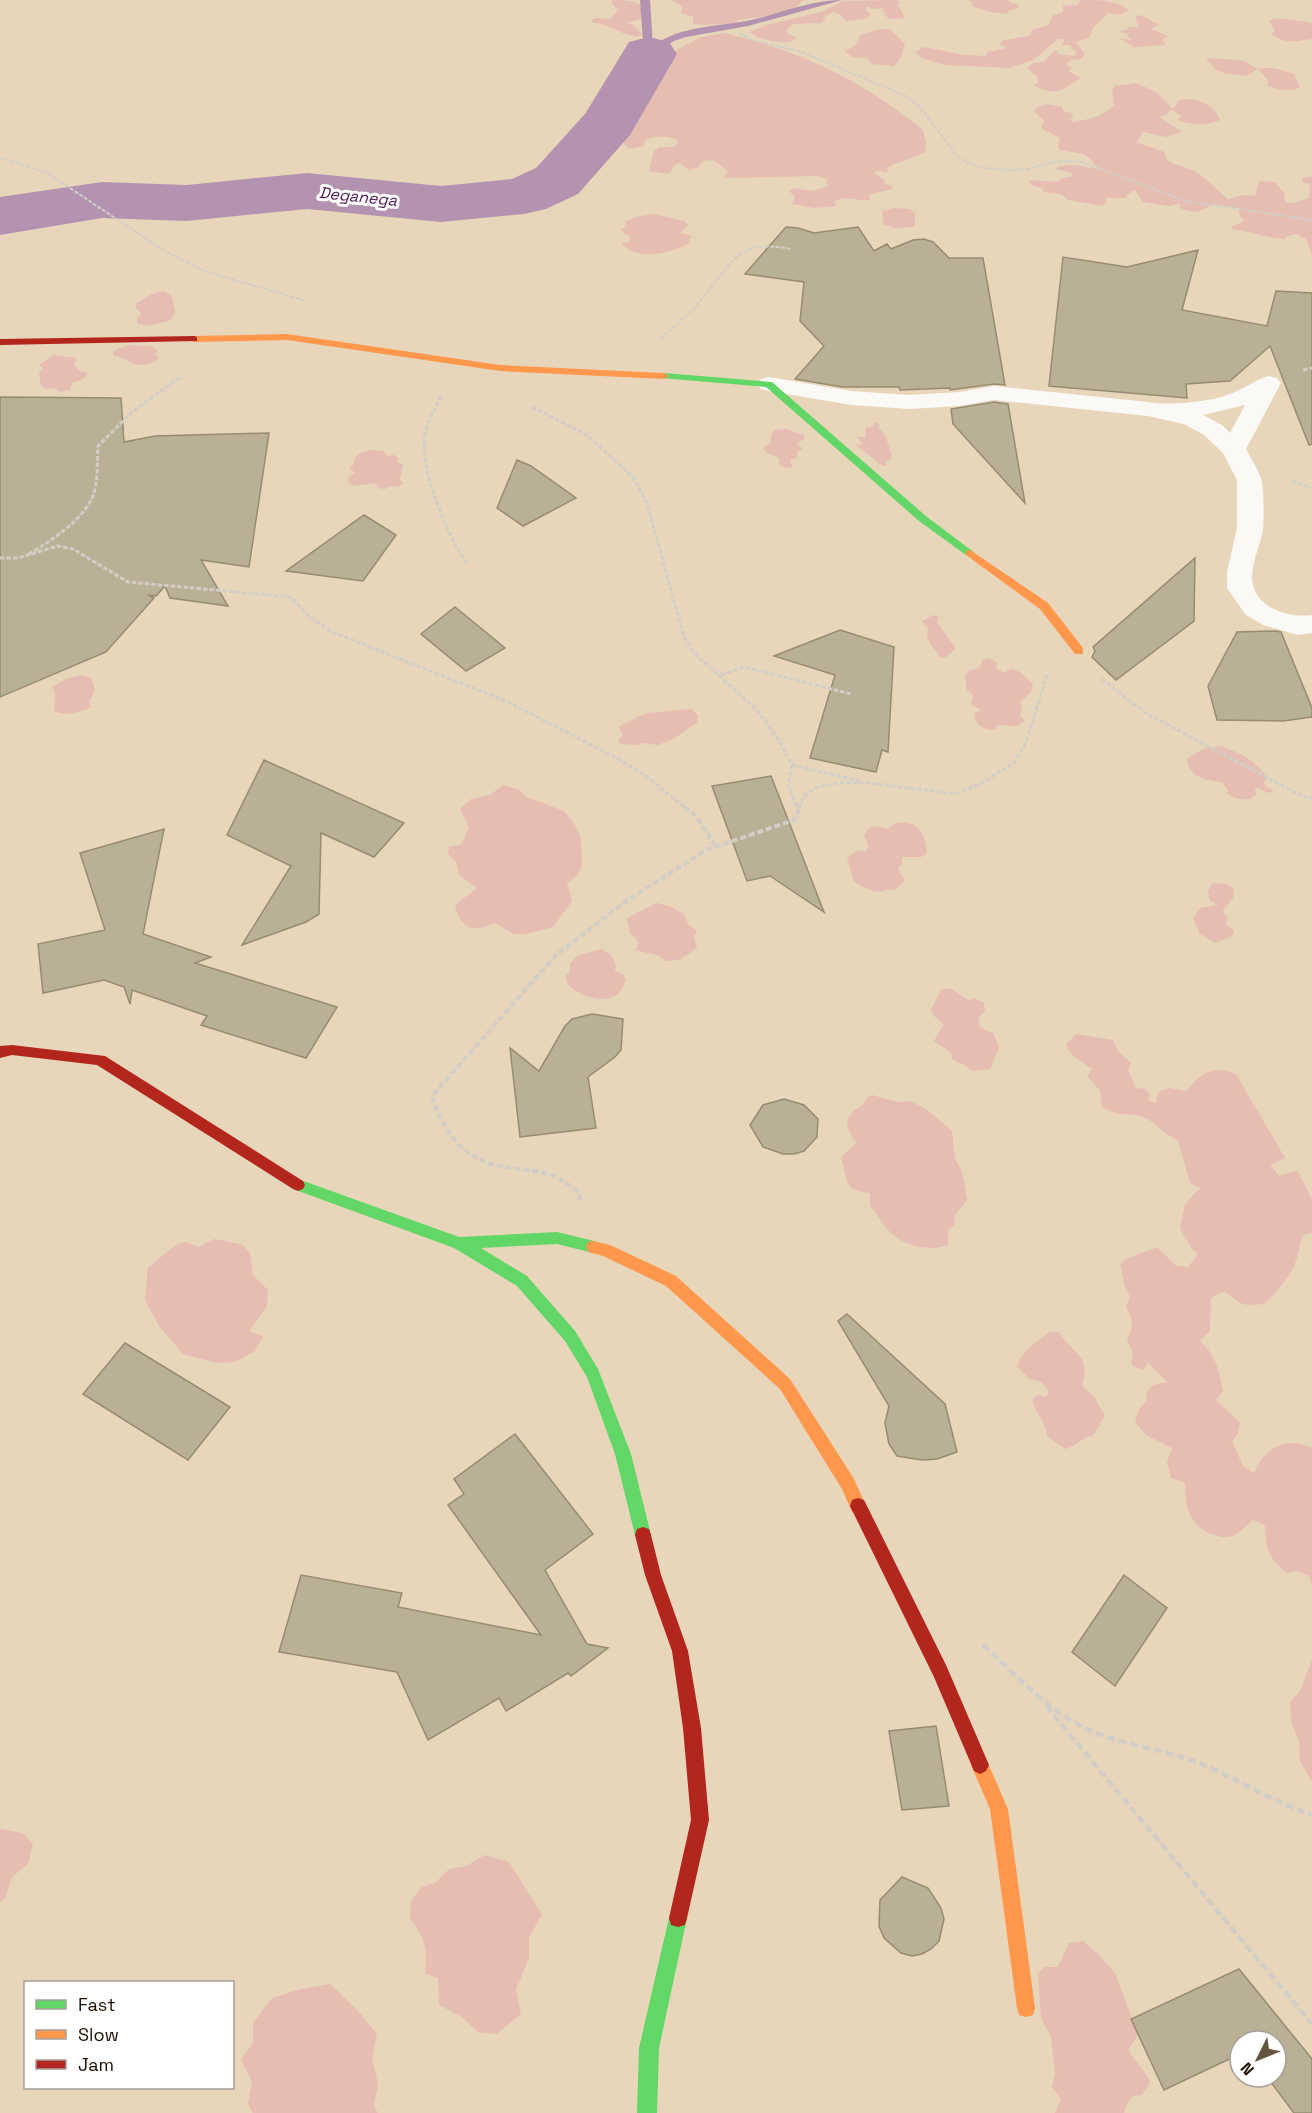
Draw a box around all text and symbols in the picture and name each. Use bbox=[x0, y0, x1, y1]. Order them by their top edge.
water label: Deganega bbox=[318, 182, 399, 211]
legend bbox=[24, 1981, 234, 2089]
text: Fast bbox=[78, 1993, 115, 2016]
text: Slow bbox=[78, 2023, 119, 2046]
north arrow bbox=[1228, 2029, 1288, 2089]
text: Jam bbox=[78, 2053, 114, 2076]
text: N bbox=[1236, 2058, 1259, 2080]

